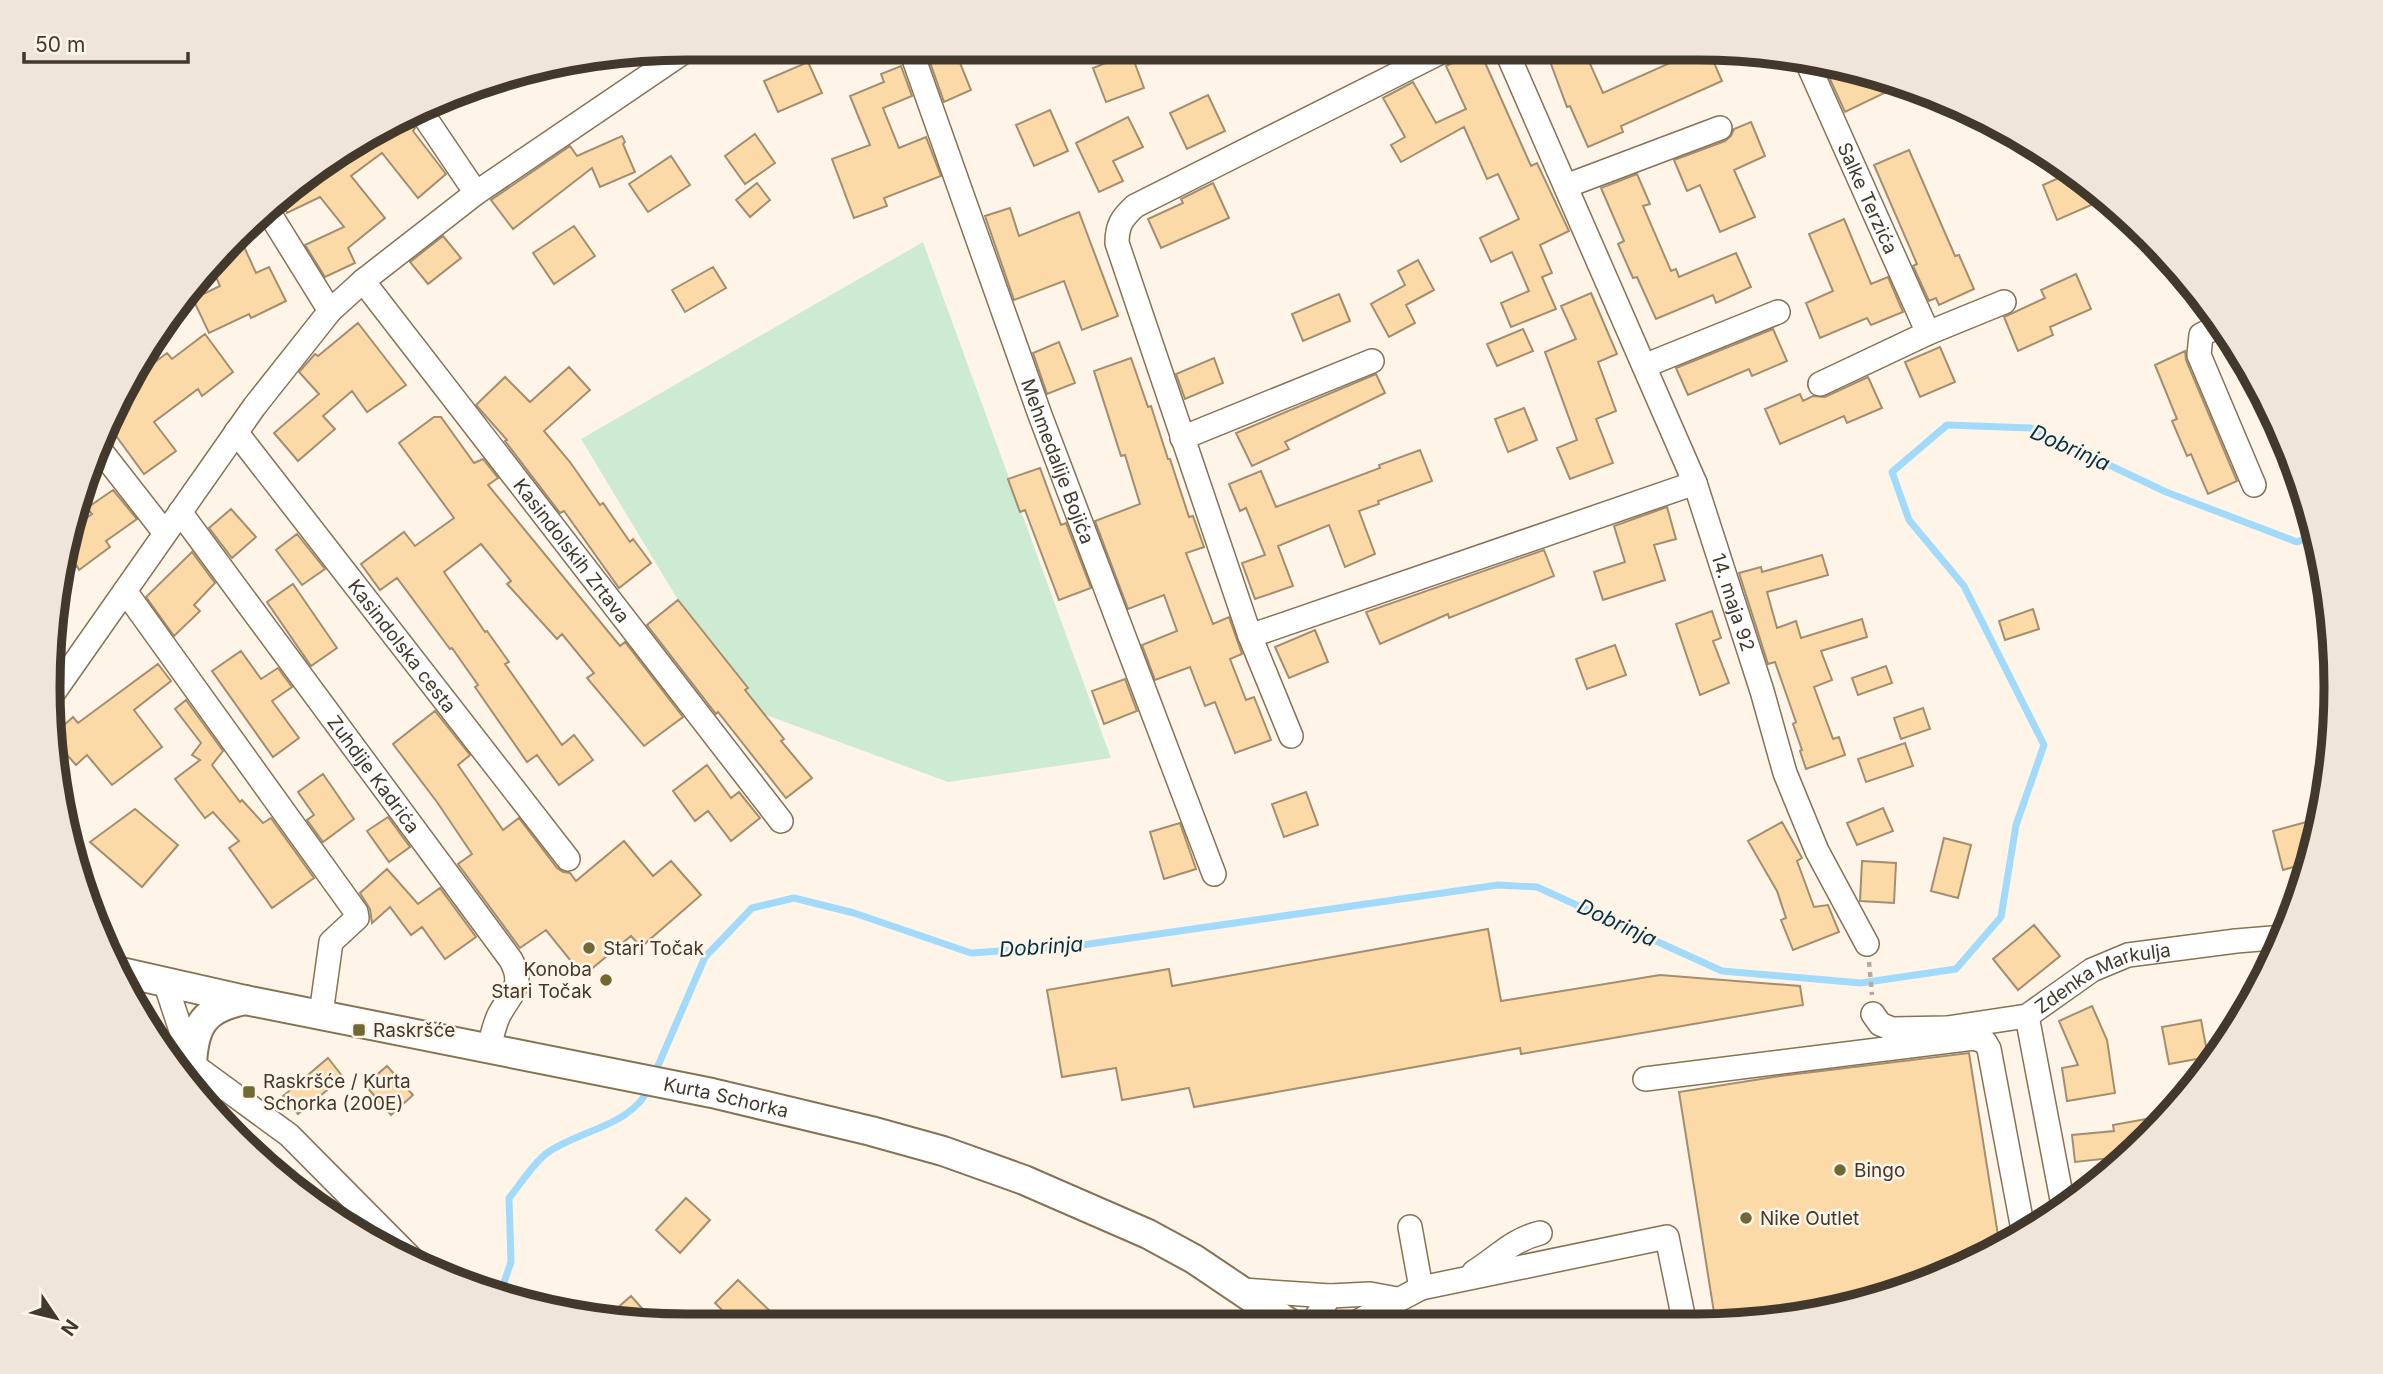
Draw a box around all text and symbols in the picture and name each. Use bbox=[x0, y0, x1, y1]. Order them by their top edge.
scale bar bbox=[24, 21, 189, 65]
text: 50 m bbox=[35, 32, 85, 57]
street label: Salke Terzića bbox=[1832, 139, 1902, 258]
street label: Mehmedalije Bojića bbox=[1016, 376, 1099, 547]
water label: Dobrinja bbox=[2027, 419, 2114, 476]
street label: Kasindolskih Zrtava bbox=[508, 474, 634, 628]
street label: 14. maja 92 bbox=[1706, 551, 1759, 654]
street label: Kasindolska cesta bbox=[343, 575, 461, 717]
street label: Zuhdije Kadrića bbox=[322, 711, 424, 838]
water label: Dobrinja bbox=[1574, 893, 1661, 952]
water label: Dobrinja bbox=[998, 931, 1084, 962]
place label: Stari Točak bbox=[603, 937, 704, 960]
street label: Zdenka Markulja bbox=[2031, 939, 2172, 1019]
marker: Stari Točak bbox=[581, 940, 597, 956]
place label: Konoba Stari Točak bbox=[491, 958, 593, 1003]
marker: Konoba Stari Točak bbox=[598, 972, 614, 988]
place label: Raskršće bbox=[373, 1019, 455, 1042]
marker: Raskršće bbox=[351, 1022, 367, 1038]
place label: Raskršće / Kurta Schorka (200E) bbox=[263, 1070, 411, 1115]
street label: Kurta Schorka bbox=[662, 1073, 791, 1123]
marker: Raskršće / Kurta Schorka (200E) bbox=[241, 1084, 257, 1100]
place label: Bingo bbox=[1854, 1159, 1905, 1182]
marker: Bingo bbox=[1832, 1162, 1848, 1178]
place label: Nike Outlet bbox=[1760, 1207, 1859, 1230]
marker: Nike Outlet bbox=[1738, 1210, 1754, 1226]
north arrow bbox=[21, 1283, 91, 1353]
text: N bbox=[56, 1315, 83, 1340]

